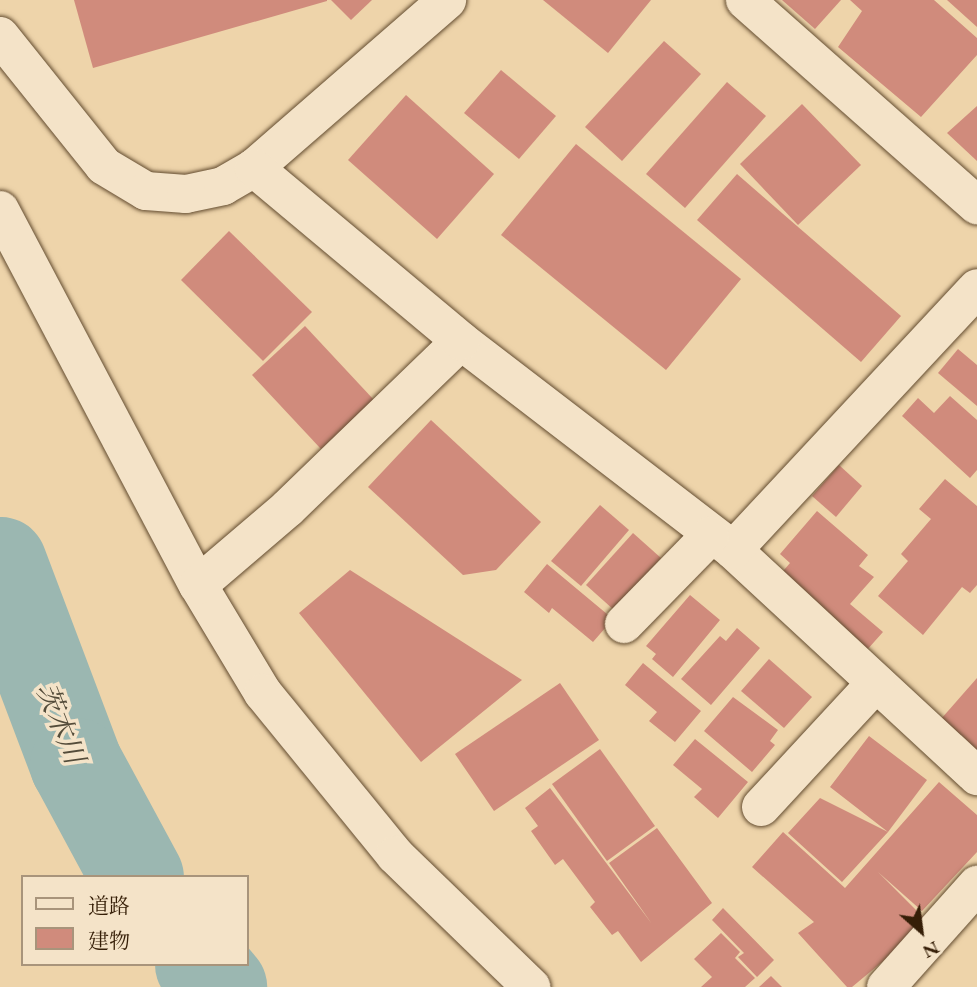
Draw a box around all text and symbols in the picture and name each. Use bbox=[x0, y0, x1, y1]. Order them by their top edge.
water label: 茨木川 bbox=[30, 678, 92, 768]
legend bbox=[21, 875, 248, 966]
text: 道路 bbox=[88, 892, 130, 919]
north arrow bbox=[886, 896, 956, 966]
text: 建物 bbox=[88, 927, 130, 954]
text: N bbox=[918, 935, 944, 965]

